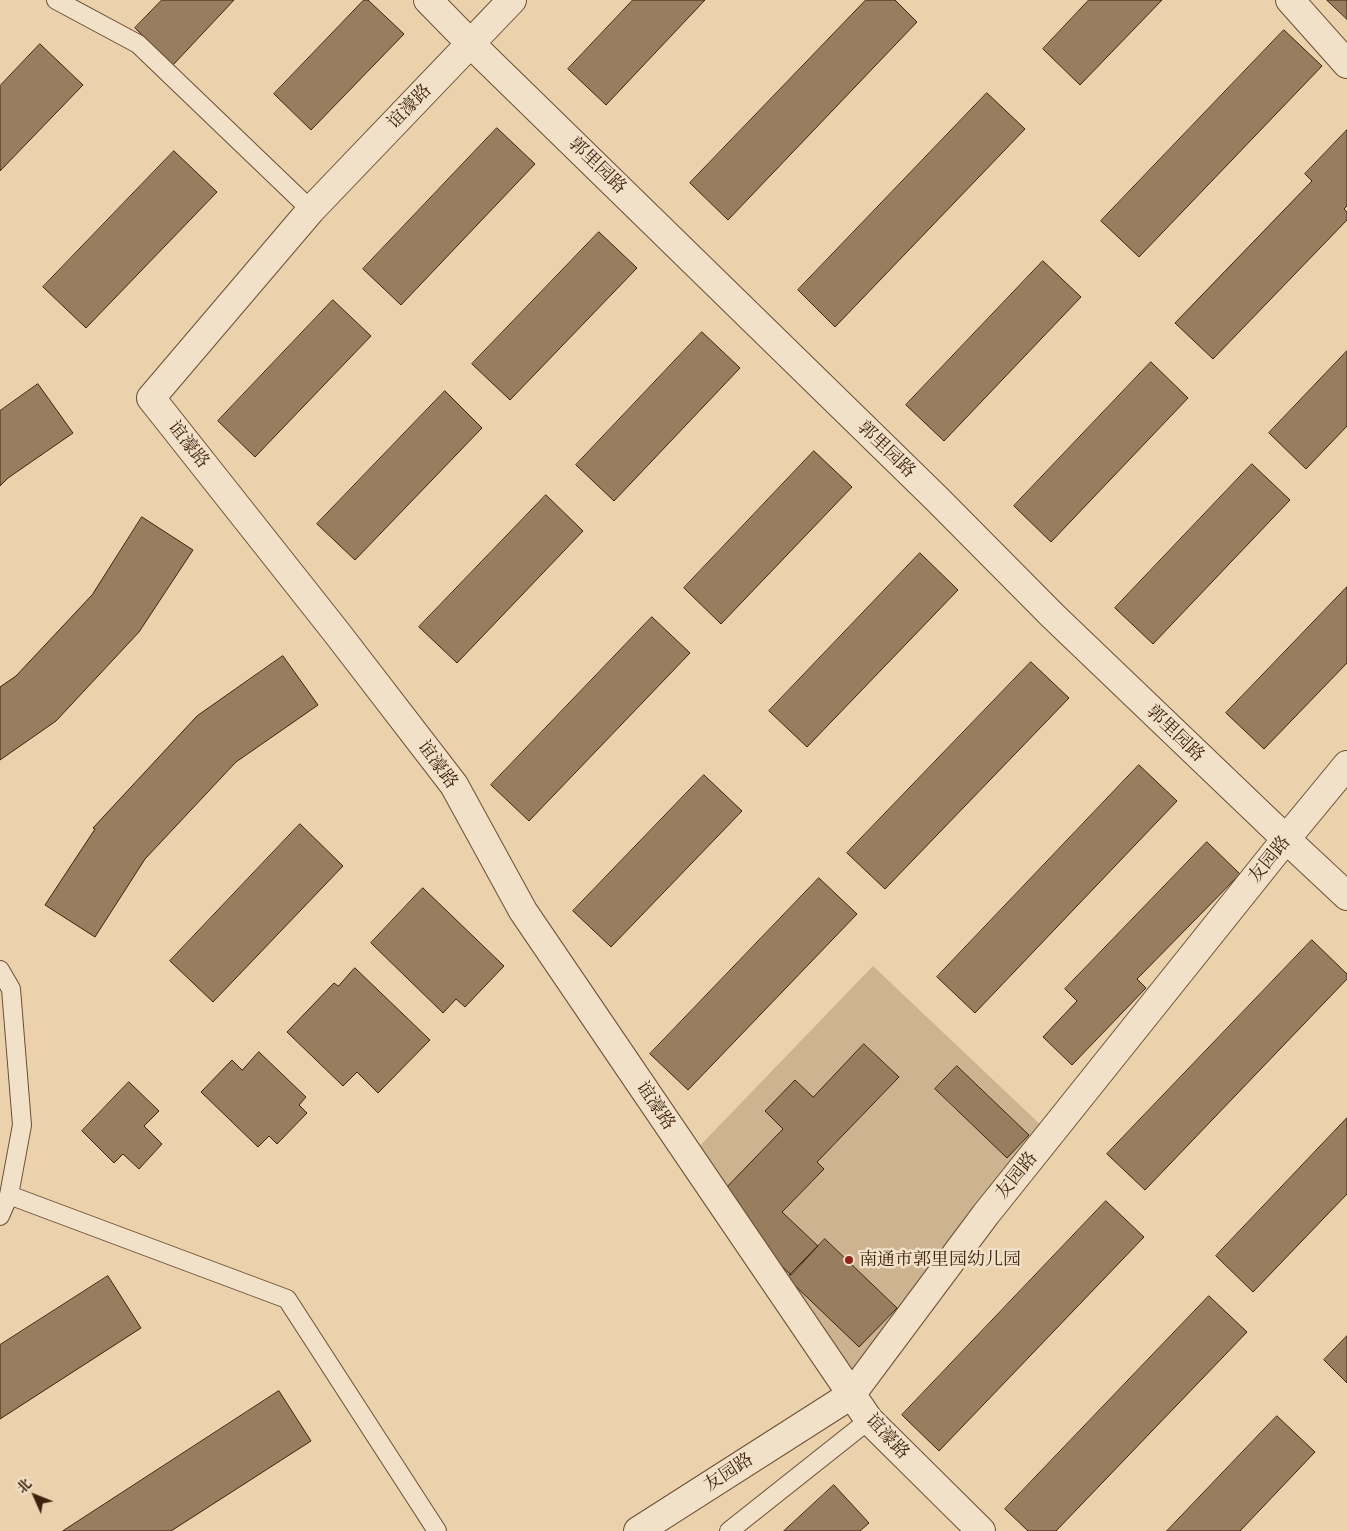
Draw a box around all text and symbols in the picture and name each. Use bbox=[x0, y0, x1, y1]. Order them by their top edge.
street label: 谊濠路 bbox=[383, 80, 437, 134]
street label: 郭里园路 bbox=[564, 133, 630, 199]
street label: 谊濠路 bbox=[163, 417, 213, 473]
street label: 郭里园路 bbox=[853, 417, 919, 483]
street label: 郭里园路 bbox=[1142, 701, 1208, 767]
street label: 谊濠路 bbox=[412, 737, 462, 793]
street label: 友园路 bbox=[1245, 832, 1295, 888]
street label: 谊濠路 bbox=[631, 1078, 679, 1134]
street label: 友园路 bbox=[992, 1148, 1042, 1204]
place label: 南通市郭里园幼儿园 bbox=[859, 1249, 1021, 1271]
marker: 南通市郭里园幼儿园 bbox=[843, 1254, 855, 1266]
street label: 谊濠路 bbox=[861, 1410, 913, 1464]
street label: 友园路 bbox=[700, 1449, 758, 1497]
north arrow bbox=[10, 1471, 60, 1521]
text: 北 bbox=[12, 1474, 36, 1498]

